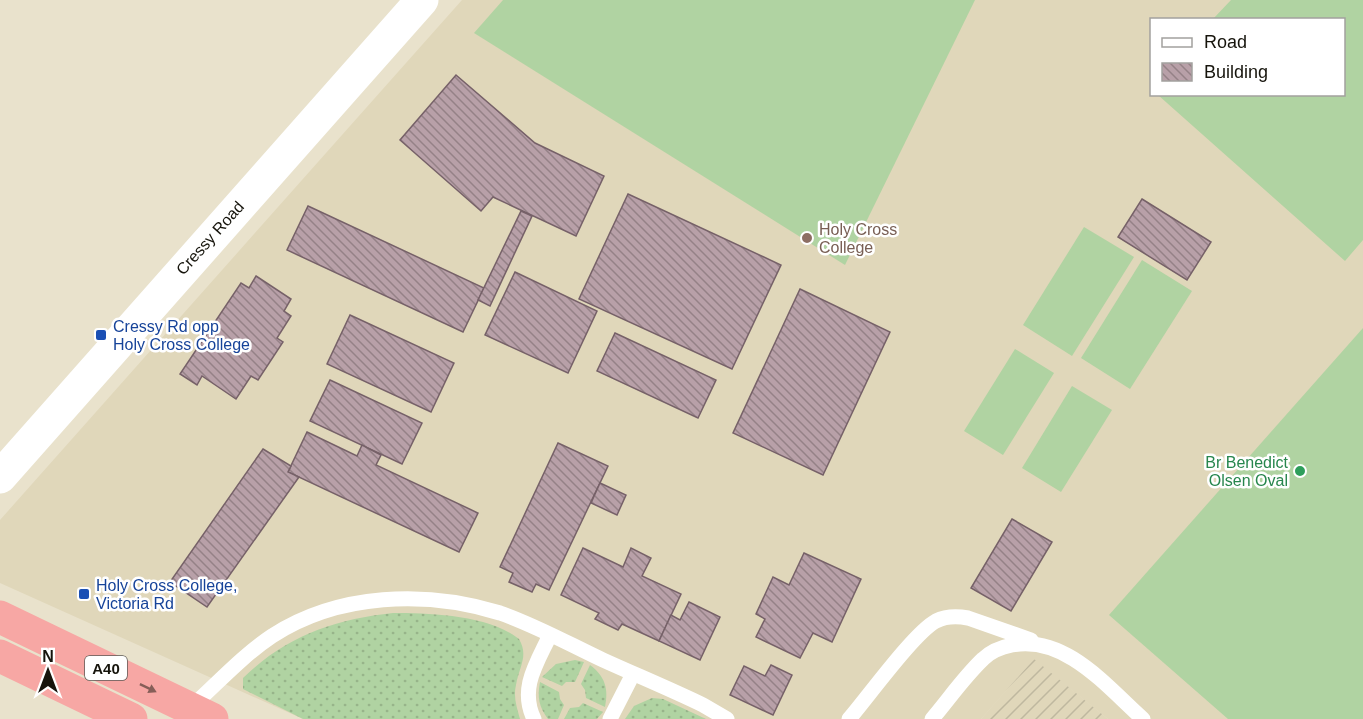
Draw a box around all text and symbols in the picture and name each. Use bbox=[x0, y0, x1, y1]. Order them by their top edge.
legend bbox=[1150, 18, 1345, 96]
text: Road bbox=[1204, 32, 1247, 52]
text: Building bbox=[1204, 62, 1268, 82]
street label: Cressy Road bbox=[173, 198, 247, 278]
place label: Holy Cross College bbox=[819, 221, 897, 256]
marker: Holy Cross College bbox=[800, 231, 814, 245]
place label: Cressy Rd opp Holy Cross College bbox=[113, 318, 250, 353]
marker: Cressy Rd opp Holy Cross College bbox=[94, 328, 108, 342]
place label: Br Benedict Olsen Oval bbox=[1205, 454, 1289, 489]
marker: Br Benedict Olsen Oval bbox=[1293, 464, 1307, 478]
place label: Holy Cross College, Victoria Rd bbox=[96, 577, 237, 612]
marker: Holy Cross College, Victoria Rd bbox=[77, 587, 91, 601]
north arrow bbox=[18, 641, 78, 701]
text: N bbox=[42, 648, 54, 665]
road number: A40 bbox=[85, 656, 127, 680]
one-way arrow bbox=[139, 683, 156, 692]

